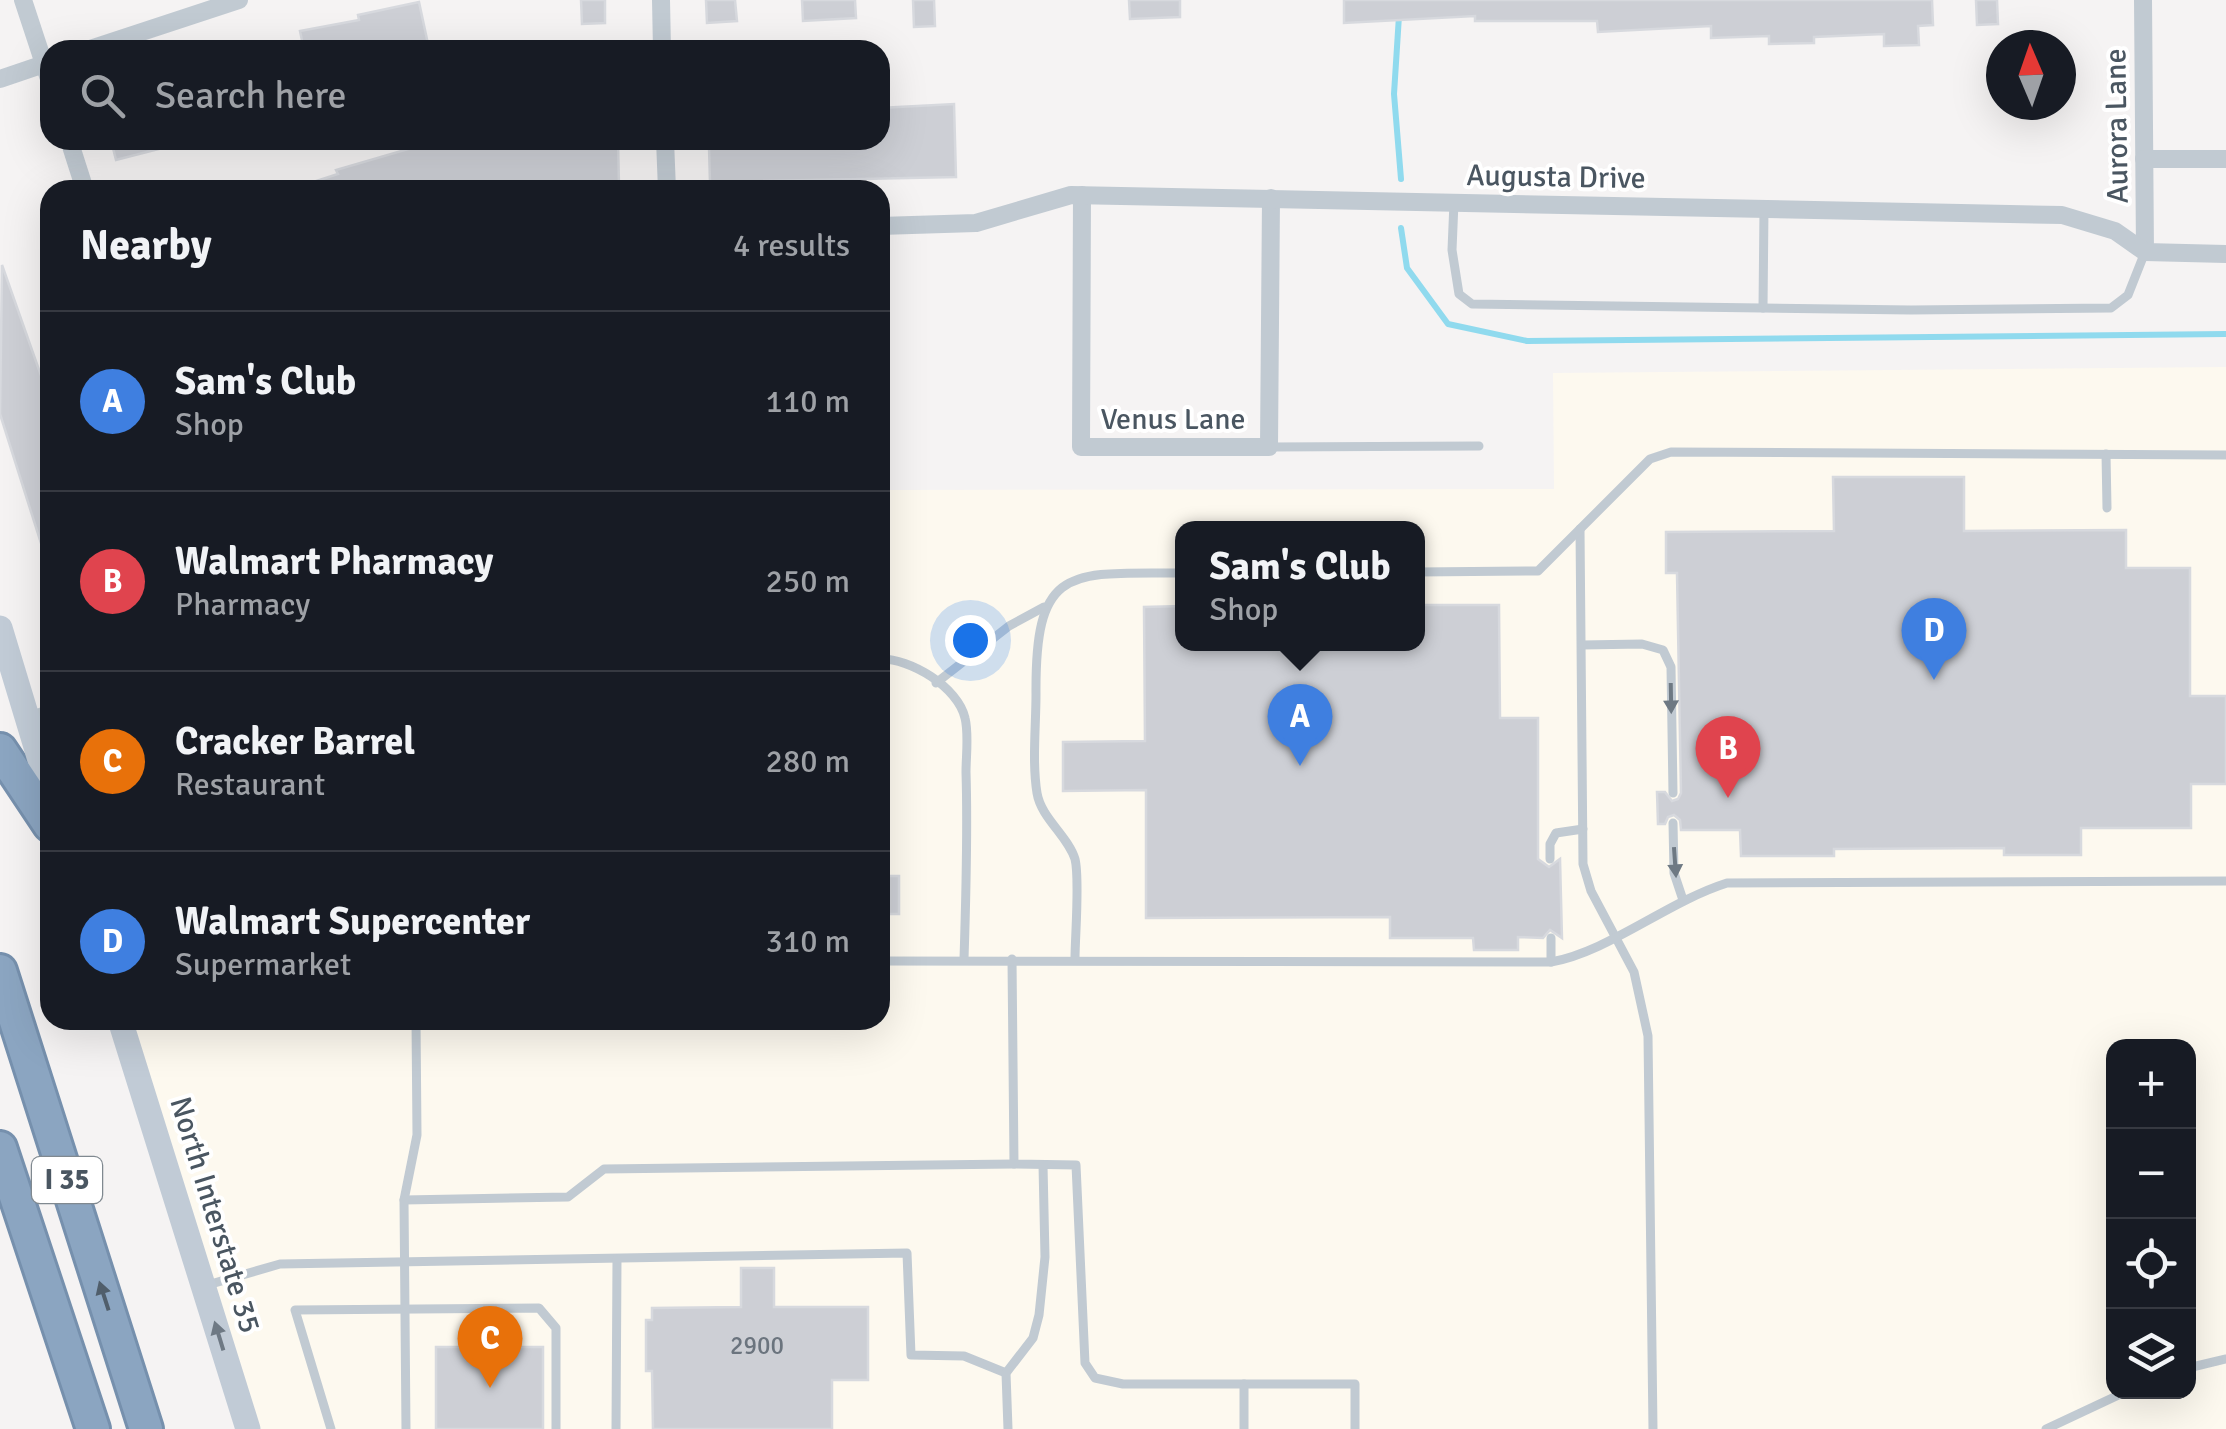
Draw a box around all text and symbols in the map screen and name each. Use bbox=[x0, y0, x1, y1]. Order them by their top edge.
north arrow bbox=[1986, 30, 2076, 120]
search box bbox=[40, 40, 890, 150]
street label: Aurora Lane bbox=[2097, 48, 2137, 204]
icon: search bbox=[75, 68, 130, 123]
text: Search here bbox=[155, 72, 347, 119]
street label: Augusta Drive bbox=[1466, 157, 1646, 197]
text: Nearby bbox=[80, 220, 212, 271]
text: 4 results bbox=[733, 226, 850, 265]
text: Sam's Club bbox=[175, 358, 356, 405]
text: A bbox=[102, 382, 123, 421]
text: 110 m bbox=[766, 382, 850, 421]
street label: Venus Lane bbox=[1100, 401, 1246, 438]
text: Shop bbox=[175, 405, 244, 444]
popup bbox=[1175, 521, 1425, 651]
text: Walmart Pharmacy bbox=[175, 538, 493, 585]
text: Sam's Club bbox=[1209, 543, 1391, 590]
text: B bbox=[103, 562, 122, 601]
text: 250 m bbox=[766, 562, 850, 601]
text: Pharmacy bbox=[175, 585, 310, 624]
text: Shop bbox=[1209, 590, 1278, 629]
pin: D bbox=[1902, 598, 1966, 680]
your location bbox=[945, 615, 996, 666]
one-way arrow bbox=[1663, 683, 1679, 715]
pin: A bbox=[1268, 684, 1332, 766]
pin: B bbox=[1696, 716, 1760, 798]
text: Cracker Barrel bbox=[175, 718, 415, 765]
text: C bbox=[103, 742, 122, 781]
text: 280 m bbox=[766, 742, 850, 781]
text: Restaurant bbox=[175, 765, 325, 804]
one-way arrow bbox=[1667, 847, 1683, 879]
text: Walmart Supercenter bbox=[175, 898, 530, 945]
text: D bbox=[102, 922, 123, 961]
text: 310 m bbox=[766, 922, 850, 961]
text: Supermarket bbox=[175, 945, 351, 984]
map controls bbox=[2106, 1039, 2196, 1399]
button: + bbox=[2106, 1039, 2196, 1129]
street label: North Interstate 35 bbox=[161, 1092, 269, 1338]
button: − bbox=[2106, 1129, 2196, 1219]
road number: I 35 bbox=[32, 1157, 102, 1203]
button: locate bbox=[2106, 1219, 2196, 1309]
one-way arrow bbox=[95, 1281, 110, 1311]
pin: C bbox=[458, 1306, 522, 1388]
button: layers bbox=[2106, 1309, 2196, 1399]
one-way arrow bbox=[211, 1320, 226, 1350]
house number: 2900 bbox=[730, 1330, 784, 1361]

